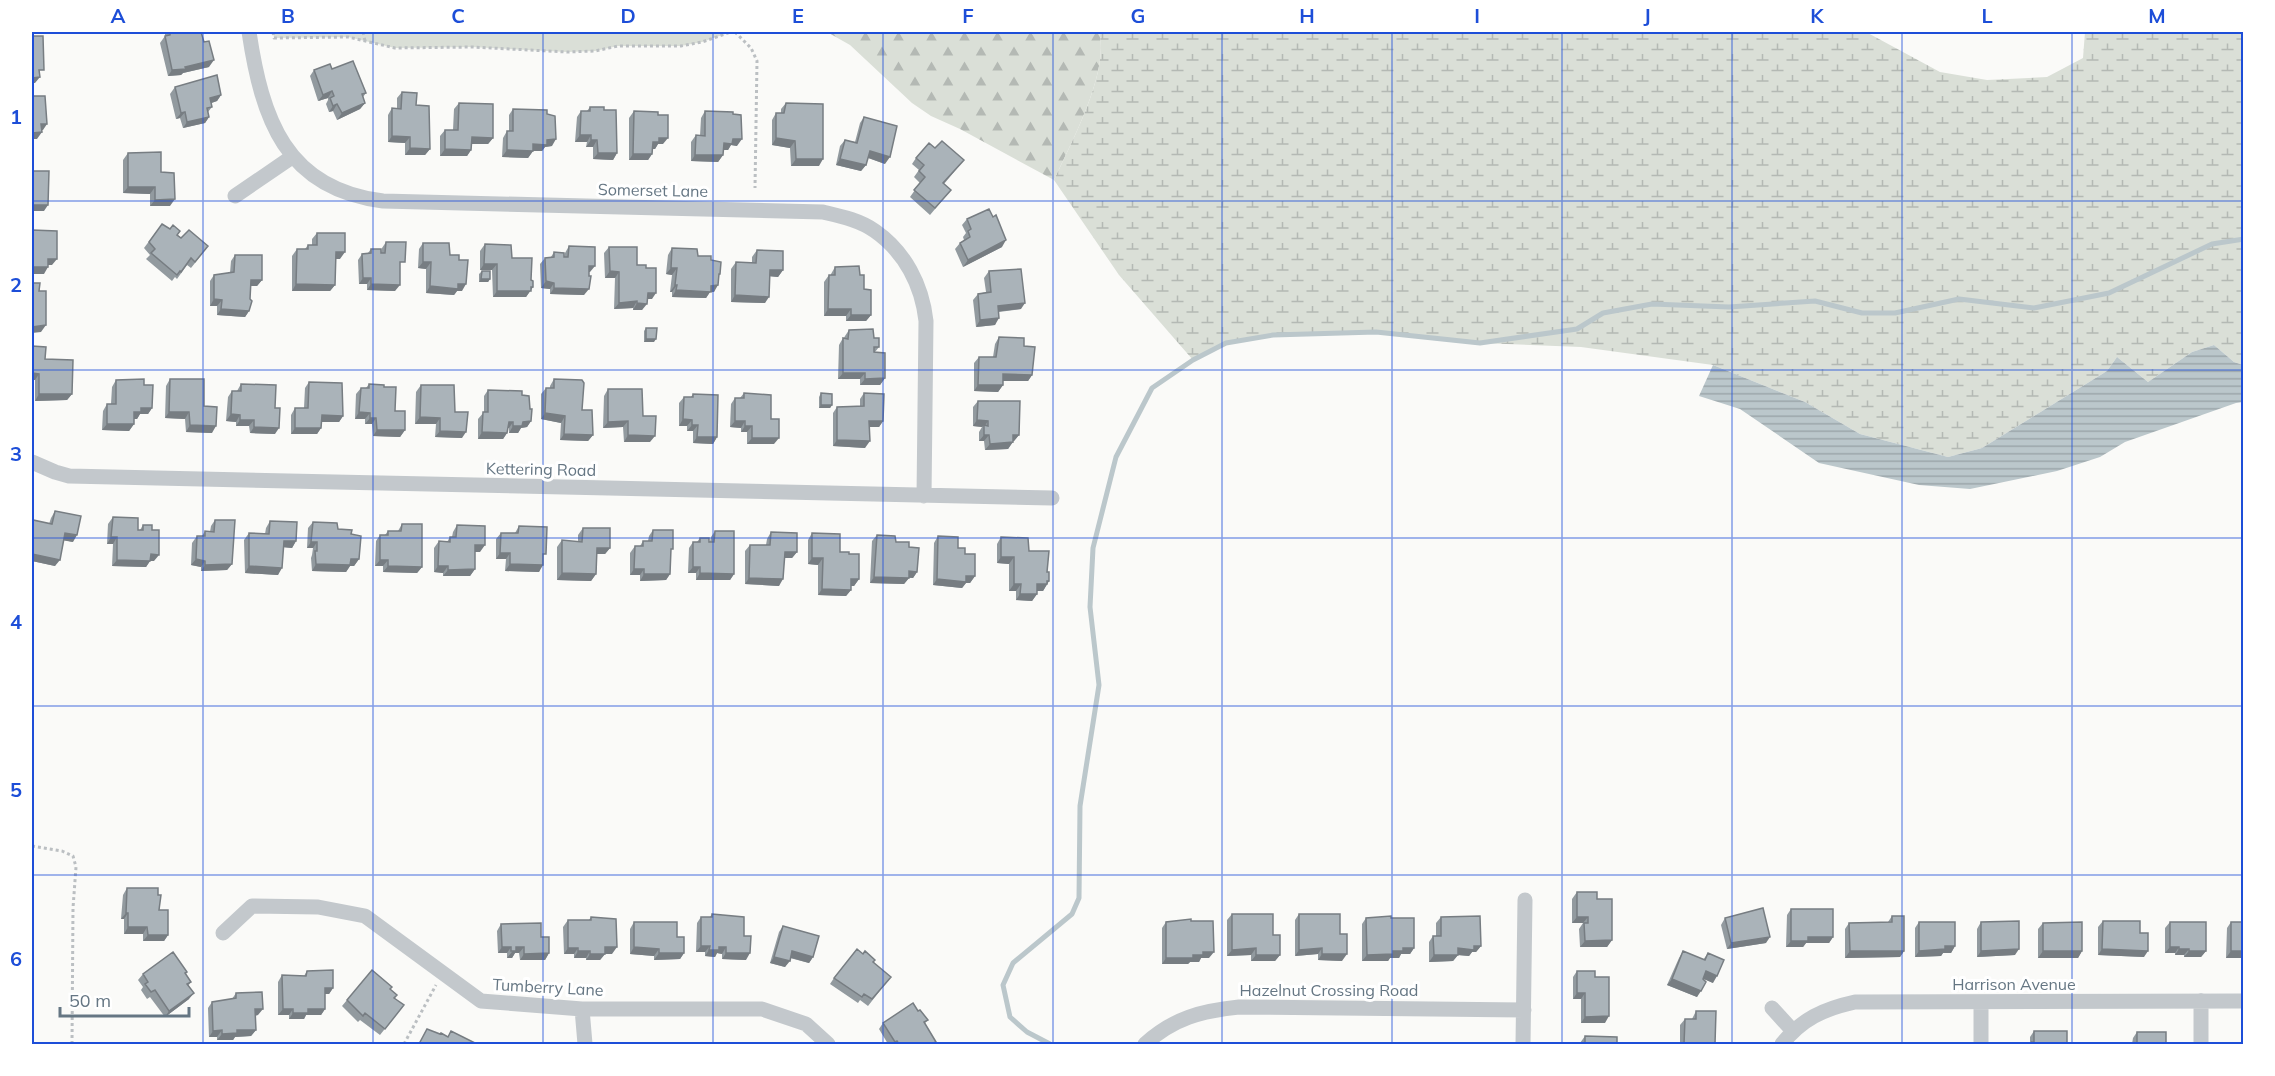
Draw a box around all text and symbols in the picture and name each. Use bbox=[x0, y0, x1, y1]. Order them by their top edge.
text: A bbox=[111, 3, 126, 28]
text: B bbox=[281, 3, 295, 28]
text: C bbox=[451, 3, 465, 28]
text: D bbox=[620, 3, 636, 28]
text: E bbox=[792, 3, 804, 28]
text: F bbox=[962, 3, 974, 28]
text: G bbox=[1131, 3, 1145, 28]
text: H bbox=[1299, 3, 1315, 28]
text: I bbox=[1474, 3, 1480, 28]
text: J bbox=[1643, 3, 1651, 28]
text: K bbox=[1810, 3, 1824, 28]
text: L bbox=[1981, 3, 1993, 28]
text: M bbox=[2148, 3, 2166, 28]
text: 1 bbox=[10, 104, 22, 129]
street label: Somerset Lane bbox=[598, 179, 708, 201]
text: 2 bbox=[10, 272, 22, 297]
text: 3 bbox=[10, 441, 22, 466]
street label: Kettering Road bbox=[486, 458, 596, 480]
text: 4 bbox=[10, 609, 22, 634]
text: 5 bbox=[10, 777, 22, 802]
text: 6 bbox=[10, 946, 22, 971]
street label: Tumberry Lane bbox=[492, 974, 604, 1000]
street label: Harrison Avenue bbox=[1952, 974, 2076, 994]
scale bar bbox=[60, 980, 189, 1018]
street label: Hazelnut Crossing Road bbox=[1240, 980, 1418, 1000]
text: 50 m bbox=[69, 989, 111, 1012]

